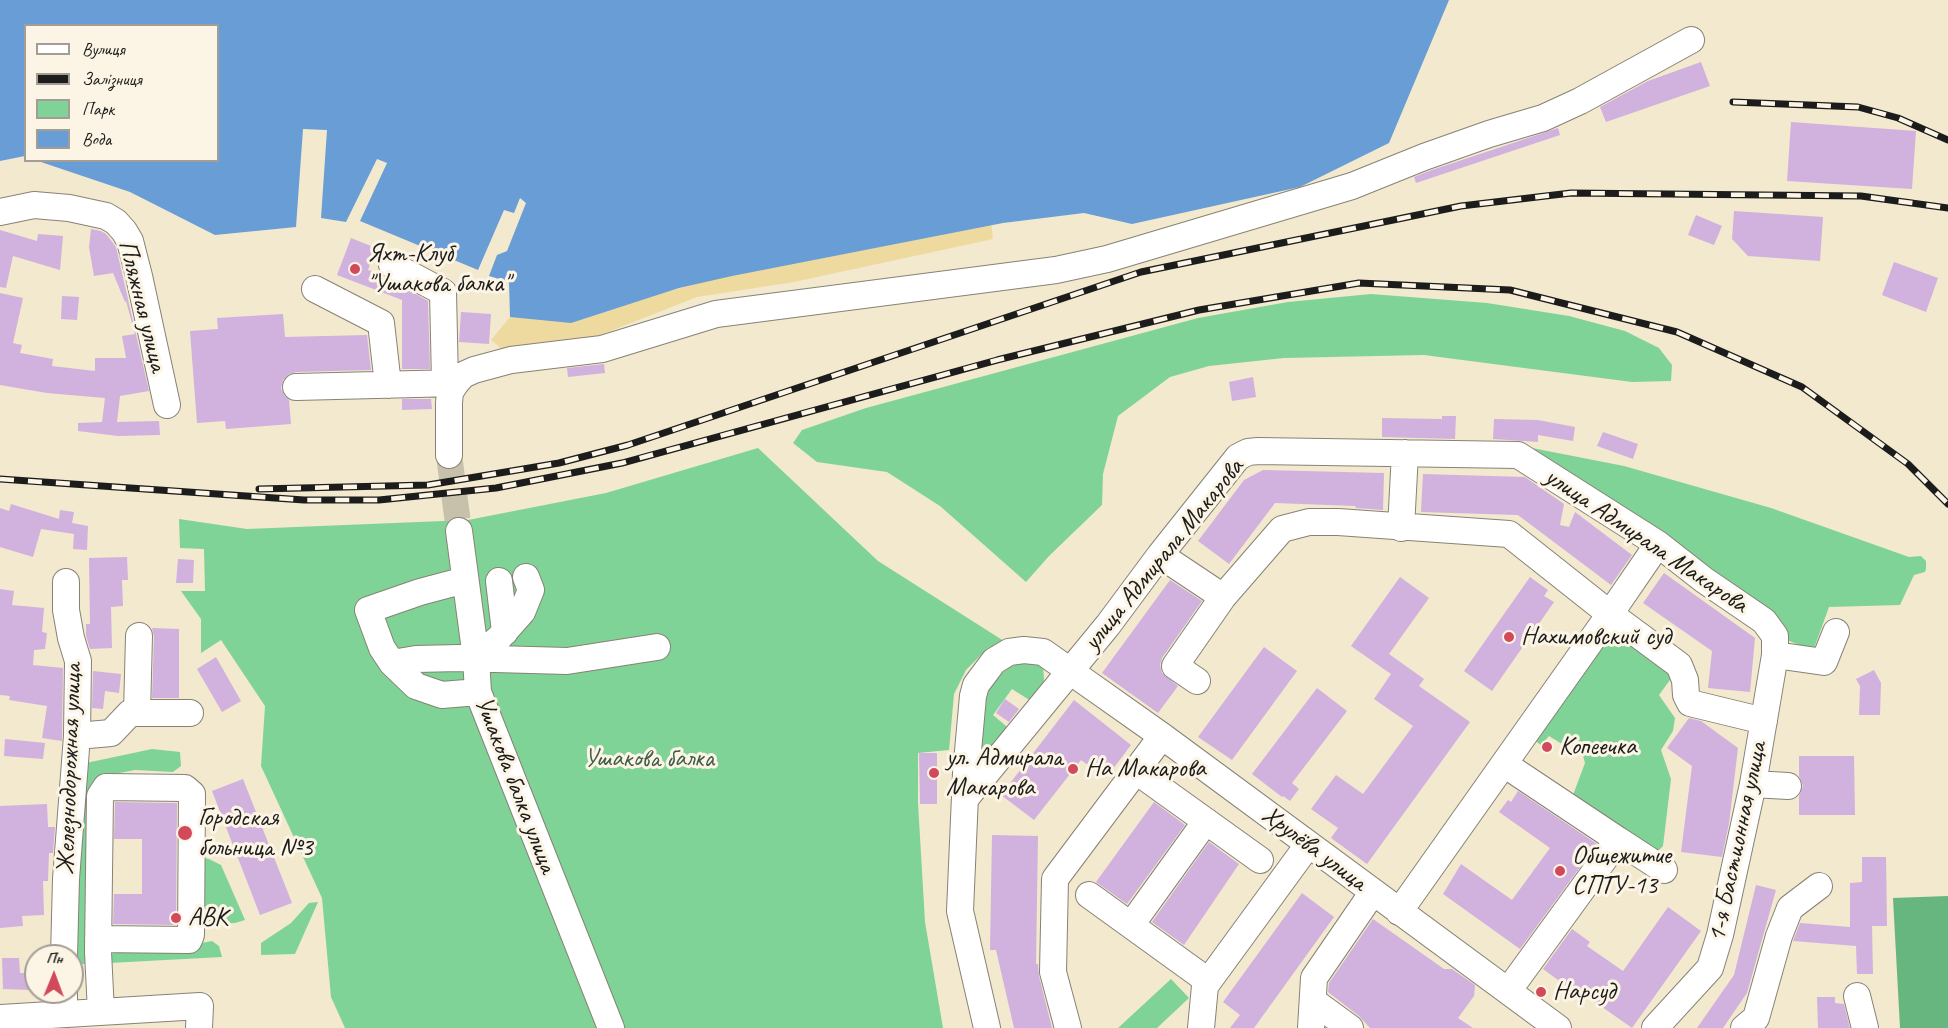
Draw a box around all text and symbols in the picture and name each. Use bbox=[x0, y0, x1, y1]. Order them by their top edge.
legend bbox=[24, 24, 219, 162]
text: Вулиця bbox=[82, 38, 125, 60]
text: Залізниця bbox=[82, 68, 142, 90]
text: Парк bbox=[82, 98, 114, 120]
text: Вода bbox=[82, 128, 111, 150]
street label: Пляжная улица bbox=[111, 237, 173, 375]
place label: Яхт-Клуб "Ушакова балка" bbox=[367, 238, 509, 300]
marker: Яхт-Клуб "Ушакова балка" bbox=[348, 262, 362, 276]
street label: улица Адмирала Макарова bbox=[1077, 453, 1251, 657]
street label: улица Адмирала Макарова bbox=[1539, 462, 1753, 620]
place label: Нахимовский суд bbox=[1521, 621, 1671, 653]
marker: Нахимовский суд bbox=[1502, 630, 1516, 644]
street label: Железнодорожная улица bbox=[51, 663, 89, 875]
street label: Ушакова балка улица bbox=[467, 692, 563, 878]
place label: Копеечка bbox=[1559, 731, 1636, 763]
street label: 1-я Бастионная улица bbox=[1702, 739, 1774, 945]
marker: Копеечка bbox=[1540, 740, 1554, 754]
place label: ул. Адмирала Макарова bbox=[946, 742, 1062, 804]
park label: Ушакова балка bbox=[584, 743, 714, 775]
place label: На Макарова bbox=[1085, 753, 1206, 785]
marker: На Макарова bbox=[1066, 762, 1080, 776]
marker: ул. Адмирала Макарова bbox=[927, 766, 941, 780]
street label: Хрулёва улица bbox=[1255, 799, 1373, 899]
place label: Городская больница №3 bbox=[198, 802, 313, 864]
marker: Городская больница №3 bbox=[176, 824, 194, 842]
place label: Общежитие СПТУ-13 bbox=[1572, 840, 1671, 902]
marker: Общежитие СПТУ-13 bbox=[1553, 864, 1567, 878]
place label: АВК bbox=[188, 902, 227, 934]
marker: АВК bbox=[169, 911, 183, 925]
north arrow bbox=[24, 944, 84, 1004]
text: Пн bbox=[46, 948, 63, 968]
place label: Нарсуд bbox=[1553, 976, 1615, 1008]
marker: Нарсуд bbox=[1534, 985, 1548, 999]

